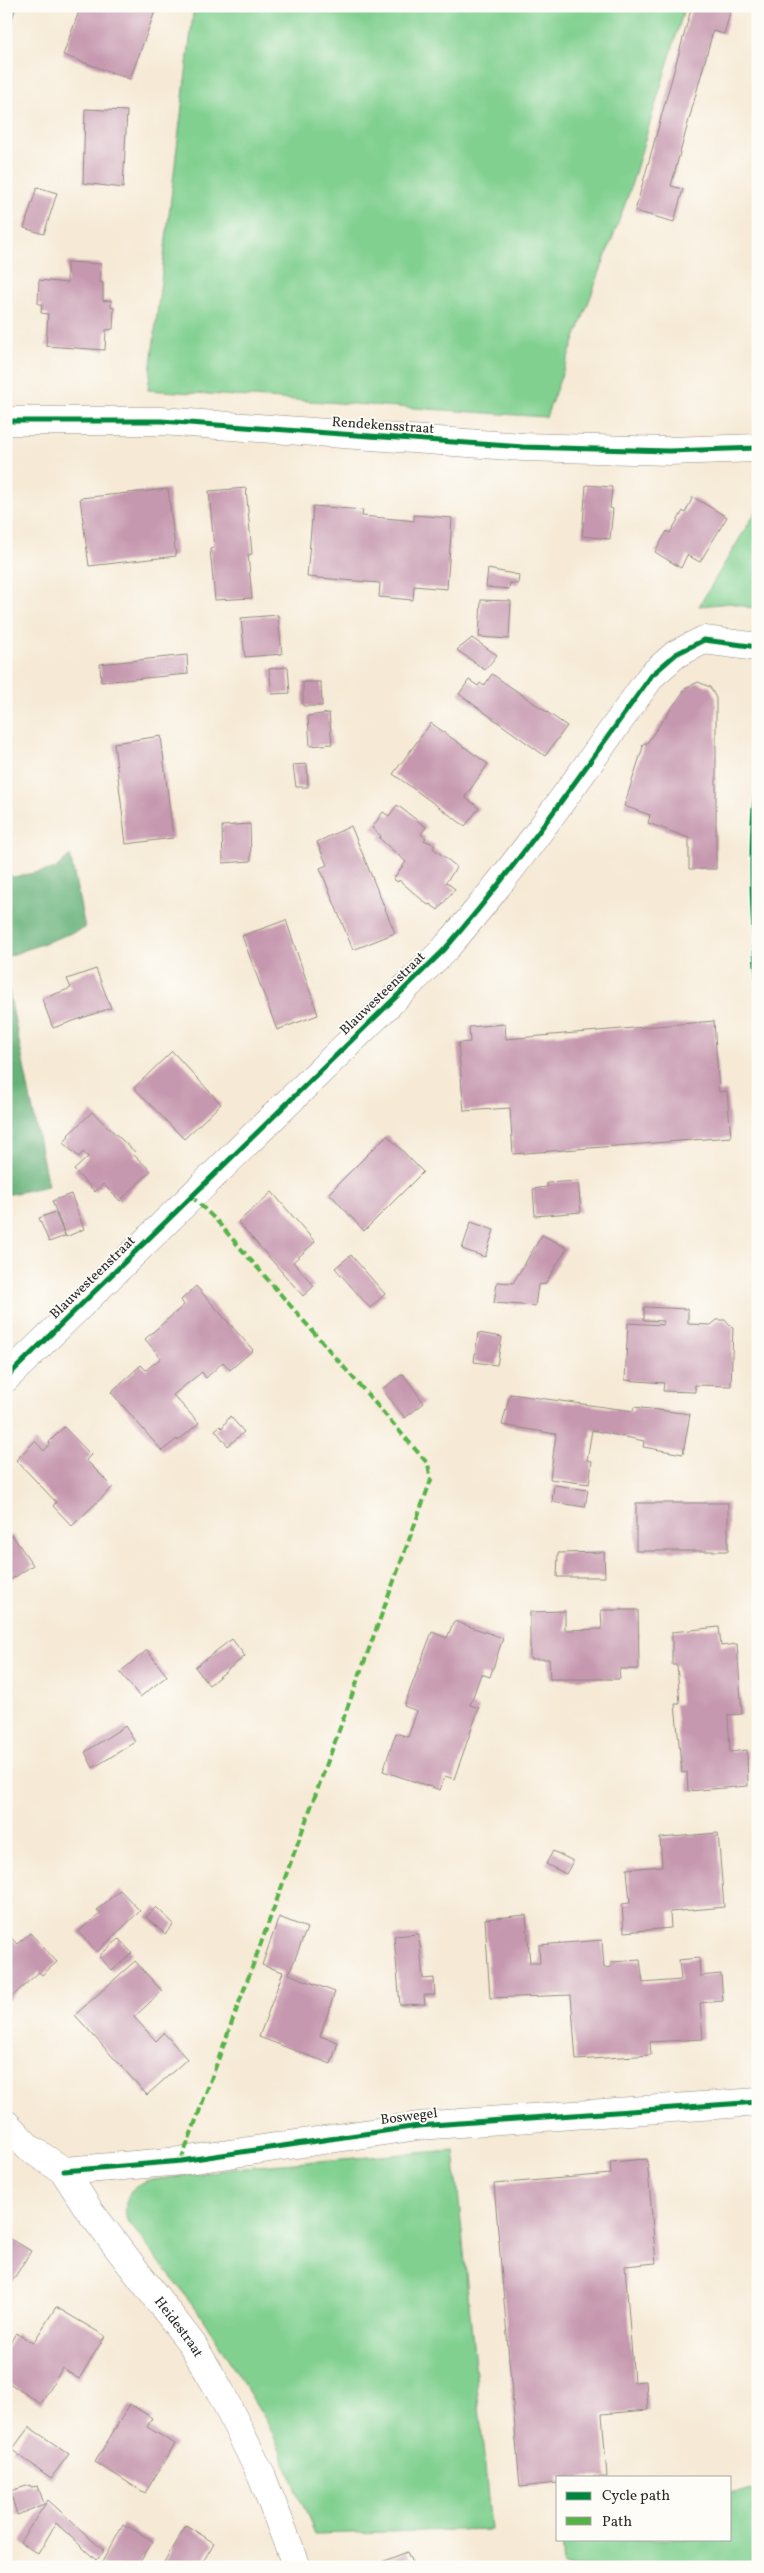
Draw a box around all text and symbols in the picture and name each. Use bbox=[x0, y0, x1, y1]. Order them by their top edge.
street label: Rendekensstraat bbox=[331, 413, 435, 439]
street label: Blauwesteenstraat bbox=[336, 948, 430, 1040]
street label: Blauwesteenstraat bbox=[46, 1232, 140, 1324]
street label: Boswegel bbox=[379, 2104, 439, 2130]
street label: Heidestraat bbox=[150, 2293, 207, 2361]
legend bbox=[556, 2476, 732, 2540]
text: Cycle path bbox=[602, 2486, 670, 2507]
text: Path bbox=[602, 2512, 632, 2533]

